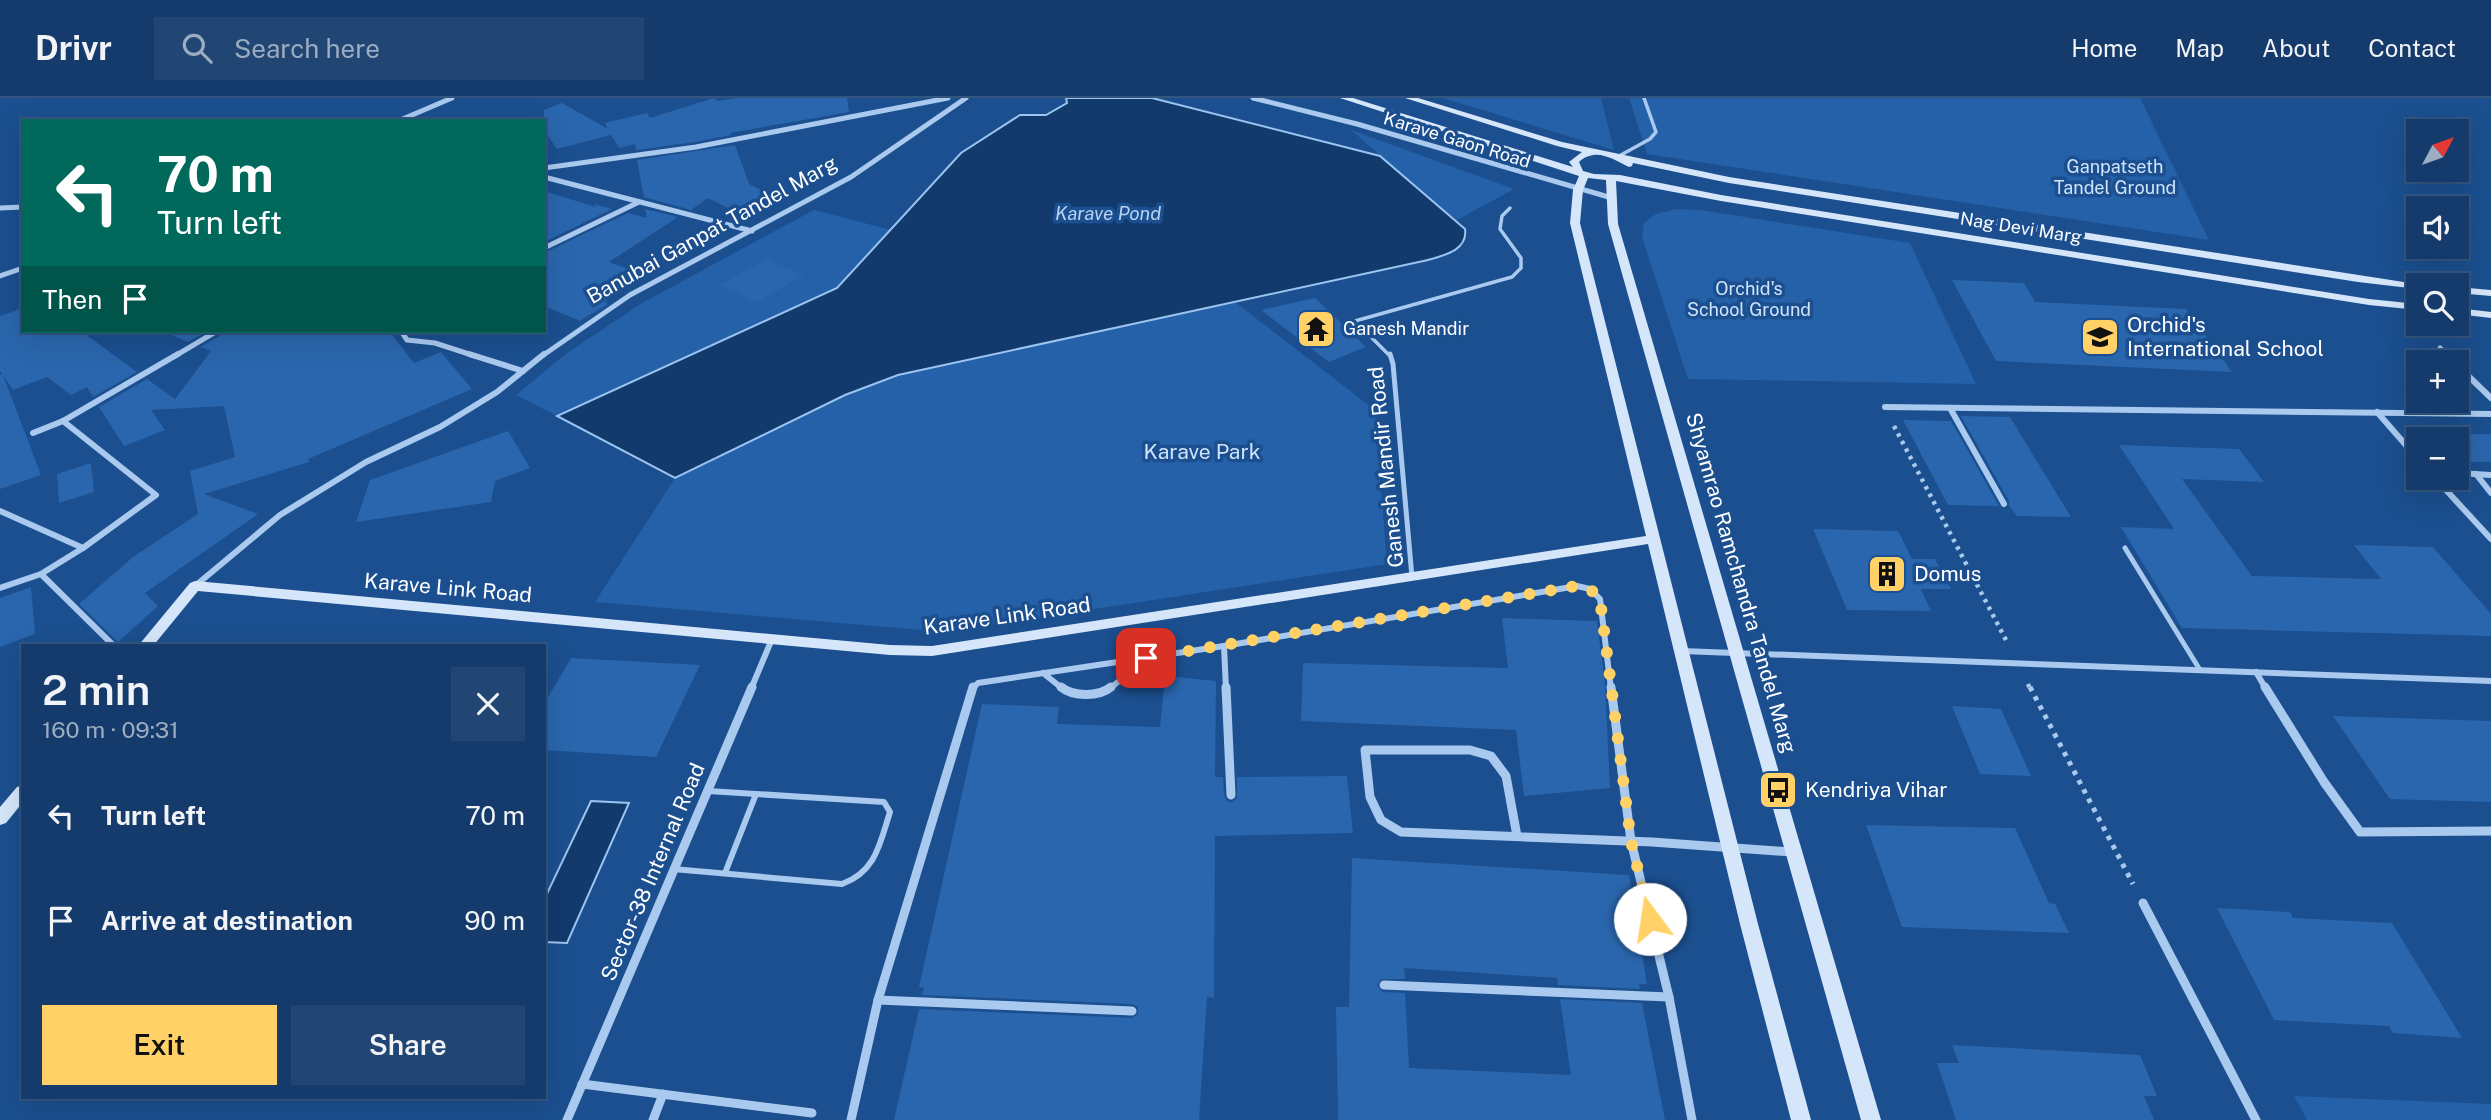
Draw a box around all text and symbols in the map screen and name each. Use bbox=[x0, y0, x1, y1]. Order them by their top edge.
search box bbox=[154, 17, 644, 80]
text: Drivr bbox=[35, 29, 112, 67]
icon: search bbox=[178, 29, 216, 67]
text: Search here bbox=[234, 33, 380, 64]
text: Home bbox=[2071, 34, 2137, 62]
text: Map bbox=[2175, 34, 2224, 62]
text: About bbox=[2262, 34, 2330, 62]
text: Contact bbox=[2368, 34, 2456, 62]
street label: Karave Gaon Road bbox=[1381, 107, 1533, 172]
north arrow bbox=[2406, 119, 2469, 182]
map controls bbox=[2406, 119, 2469, 490]
text: 70 m bbox=[157, 145, 274, 203]
icon: left bbox=[42, 147, 133, 238]
street label: Banubai Ganpat Tandel Marg bbox=[582, 150, 841, 309]
park label: Ganpatseth Tandel Ground bbox=[2054, 156, 2176, 198]
button: sound bbox=[2406, 196, 2469, 259]
water label: Karave Pond bbox=[1055, 202, 1161, 224]
text: Turn left bbox=[157, 204, 282, 241]
street label: Nag Devi Marg bbox=[1959, 207, 2084, 248]
button: search bbox=[2406, 273, 2469, 336]
park label: Orchid's School Ground bbox=[1687, 278, 1811, 320]
icon: arrive bbox=[116, 280, 154, 318]
text: Then bbox=[42, 284, 102, 315]
temple icon: Ganesh Mandir bbox=[1295, 308, 1337, 350]
place label: Orchid's International School bbox=[2127, 312, 2324, 361]
school or university icon: Orchid's International School bbox=[2079, 316, 2121, 358]
place label: Ganesh Mandir bbox=[1343, 318, 1469, 339]
button: + bbox=[2406, 350, 2469, 413]
street label: Ganesh Mandir Road bbox=[1363, 365, 1408, 569]
street label: Shyamrao Ramchandra Tandel Marg bbox=[1681, 410, 1802, 756]
button: − bbox=[2406, 427, 2469, 490]
park label: Karave Park bbox=[1144, 439, 1261, 464]
building icon: Domus bbox=[1866, 553, 1908, 595]
place label: Domus bbox=[1914, 561, 1981, 586]
street label: Karave Link Road bbox=[363, 568, 533, 607]
street label: Karave Link Road bbox=[922, 591, 1092, 640]
pin bbox=[1116, 628, 1176, 688]
icon: arrive bbox=[1127, 639, 1165, 677]
text: 2 min bbox=[42, 665, 150, 714]
button: close bbox=[451, 667, 525, 741]
text: 160 m · 09:31 bbox=[42, 716, 179, 743]
street label: Sector-38 Internal Road bbox=[595, 759, 710, 984]
bus stop icon: Kendriya Vihar bbox=[1757, 769, 1799, 811]
place label: Kendriya Vihar bbox=[1805, 777, 1947, 802]
icon: left bbox=[42, 797, 80, 835]
text: Turn left bbox=[101, 800, 206, 831]
text: 70 m bbox=[465, 800, 525, 831]
position arrow bbox=[1613, 882, 1687, 956]
icon: arrive bbox=[42, 902, 80, 940]
text: Arrive at destination bbox=[101, 905, 353, 936]
text: 90 m bbox=[464, 905, 525, 936]
button: Exit bbox=[42, 1005, 277, 1085]
button: Share bbox=[291, 1005, 525, 1085]

